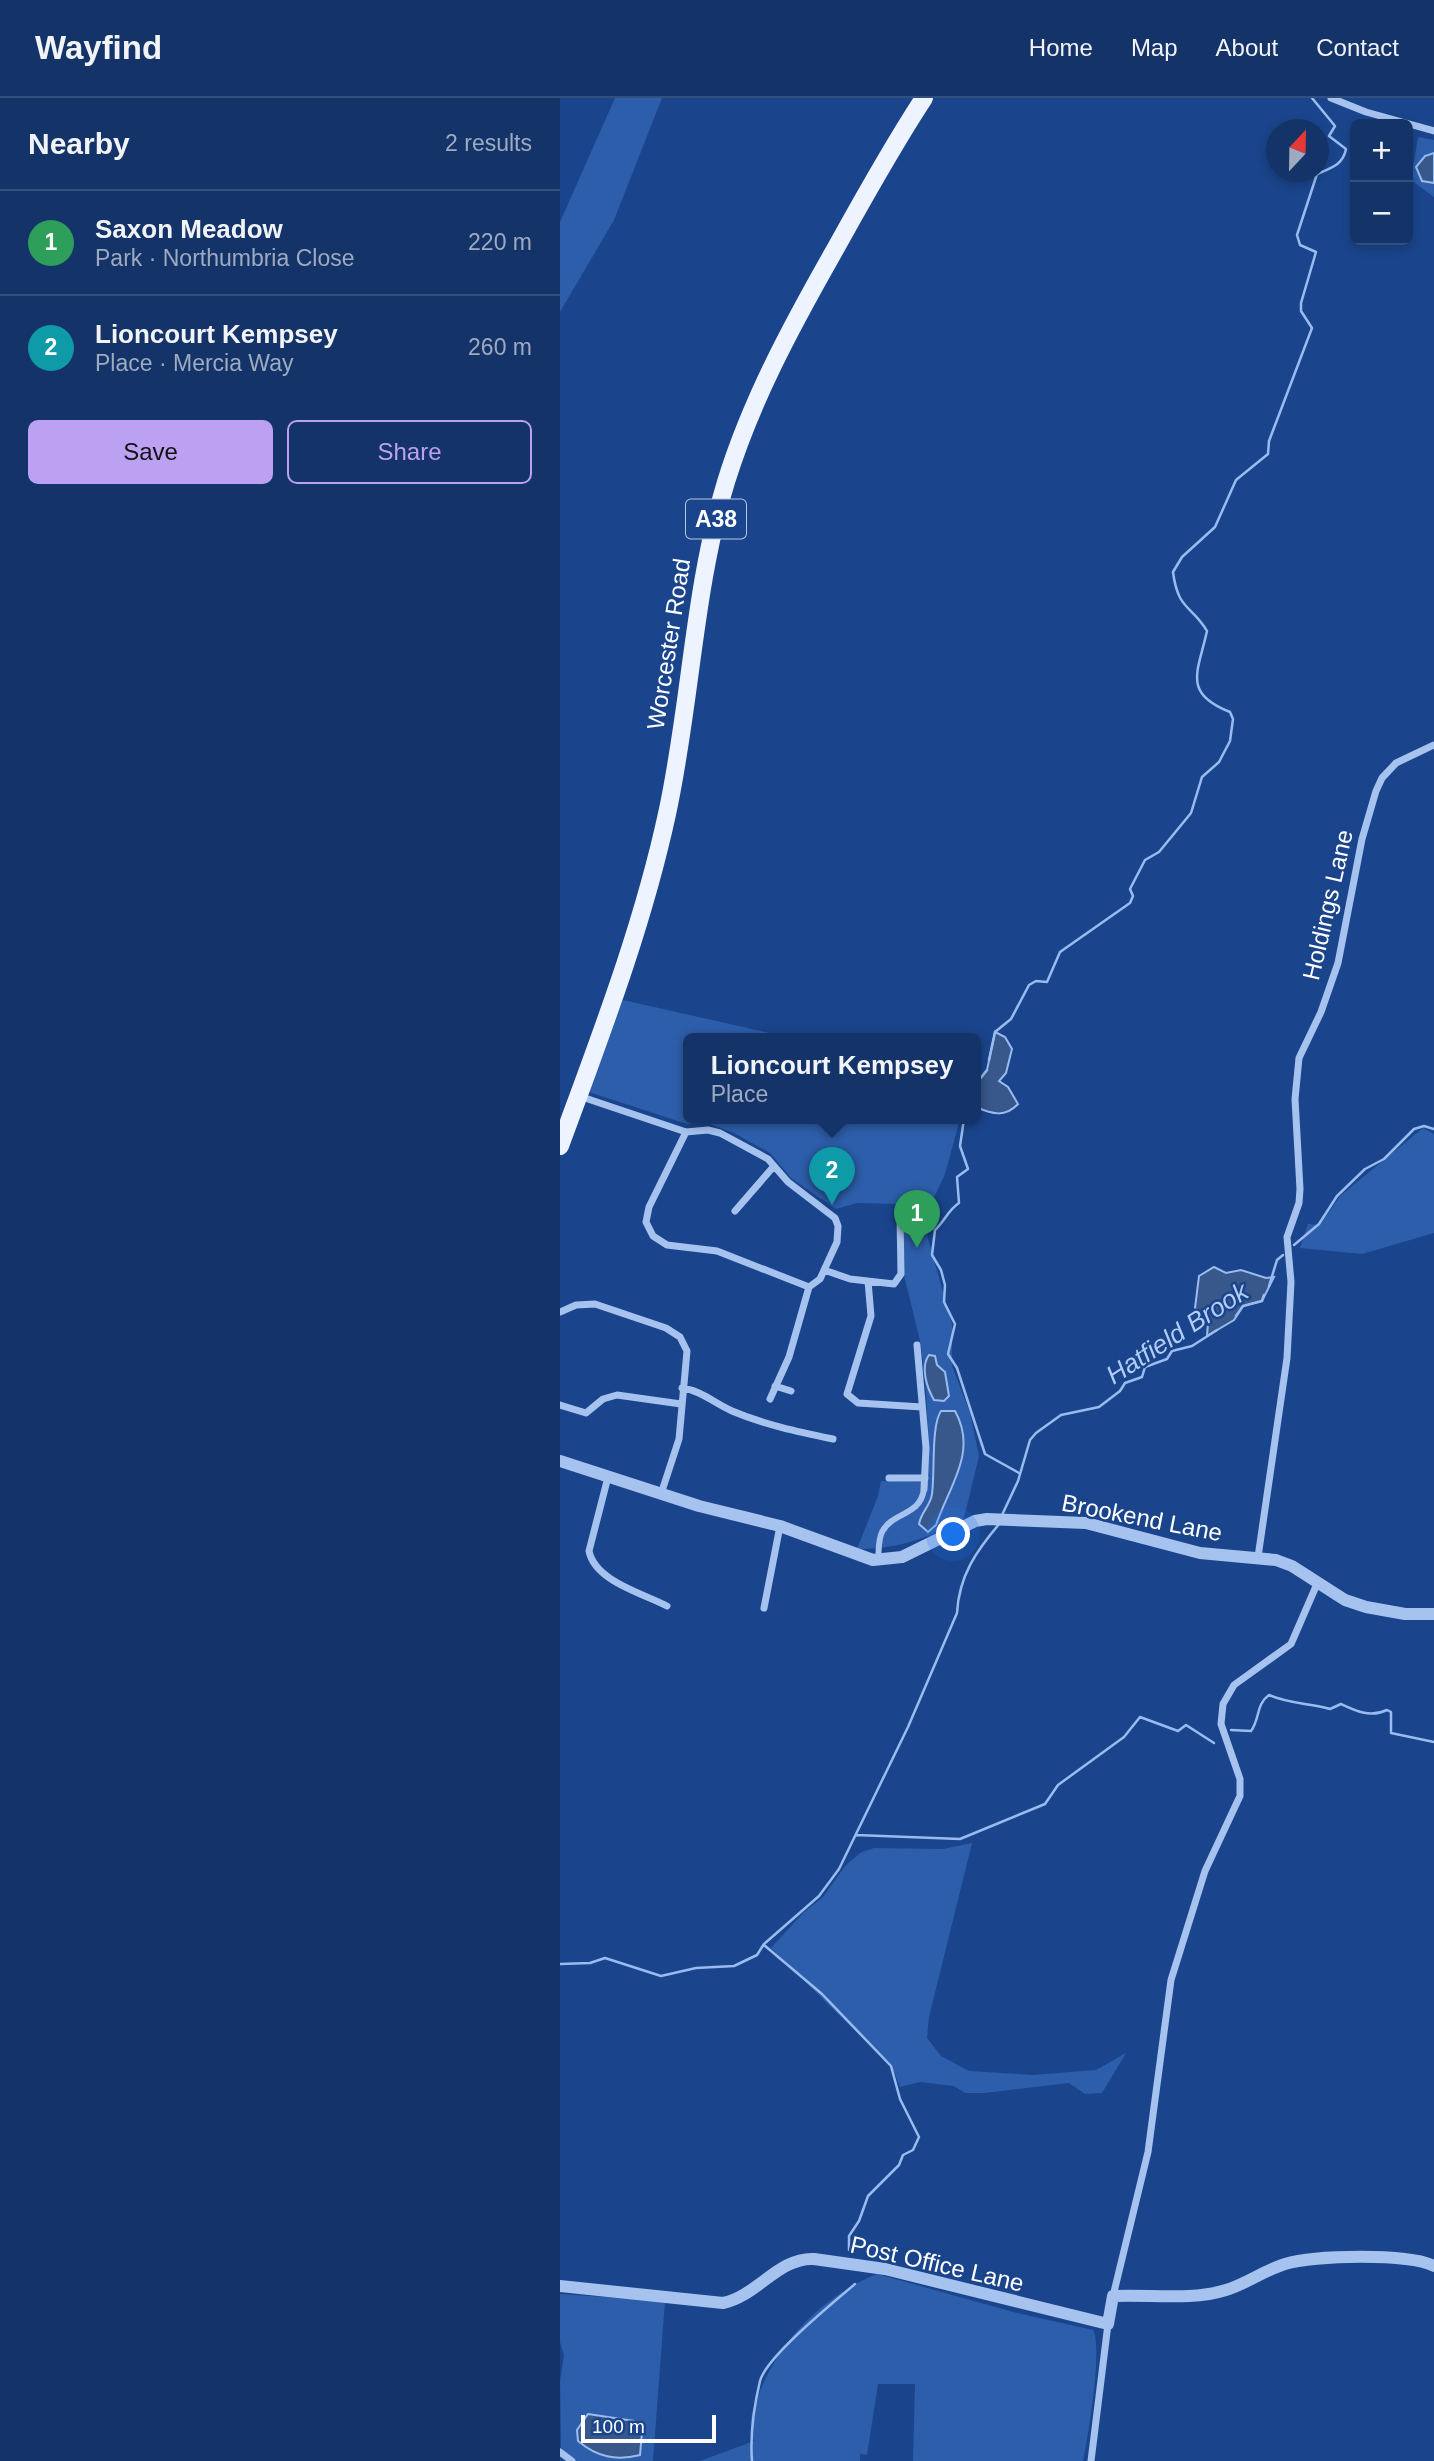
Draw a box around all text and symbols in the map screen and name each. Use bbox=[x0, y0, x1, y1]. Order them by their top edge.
text: Wayfind bbox=[35, 29, 162, 66]
text: Home bbox=[1029, 34, 1093, 61]
text: Map bbox=[1131, 34, 1178, 61]
text: About bbox=[1216, 34, 1278, 61]
text: Contact bbox=[1316, 34, 1399, 61]
north arrow bbox=[1266, 119, 1329, 182]
map controls bbox=[1350, 119, 1413, 245]
button: + bbox=[1350, 119, 1413, 182]
text: Nearby bbox=[28, 127, 130, 160]
text: 2 results bbox=[445, 130, 532, 156]
button: − bbox=[1350, 182, 1413, 245]
text: Saxon Meadow bbox=[95, 214, 283, 244]
text: 1 bbox=[45, 229, 57, 255]
text: 220 m bbox=[468, 229, 532, 255]
text: Park · Northumbria Close bbox=[95, 245, 354, 271]
text: Lioncourt Kempsey bbox=[95, 319, 338, 349]
text: 2 bbox=[45, 334, 57, 360]
text: 260 m bbox=[468, 334, 532, 360]
text: Place · Mercia Way bbox=[95, 350, 294, 376]
button: Save bbox=[28, 420, 273, 484]
button: Share bbox=[287, 420, 532, 484]
road number: A38 bbox=[686, 500, 746, 538]
street label: Worcester Road bbox=[642, 556, 695, 731]
street label: Holdings Lane bbox=[1297, 827, 1358, 983]
popup bbox=[683, 1033, 981, 1124]
text: Lioncourt Kempsey bbox=[711, 1050, 953, 1080]
text: Place bbox=[711, 1081, 768, 1107]
pin: 2 bbox=[809, 1147, 855, 1205]
pin: 1 bbox=[894, 1190, 940, 1248]
water label: Hatfield Brook bbox=[1100, 1275, 1255, 1390]
street label: Brookend Lane bbox=[1060, 1489, 1225, 1546]
your location bbox=[936, 1517, 970, 1551]
street label: Post Office Lane bbox=[848, 2230, 1026, 2297]
scale bar bbox=[581, 2412, 716, 2444]
text: 100 m bbox=[592, 2416, 645, 2437]

